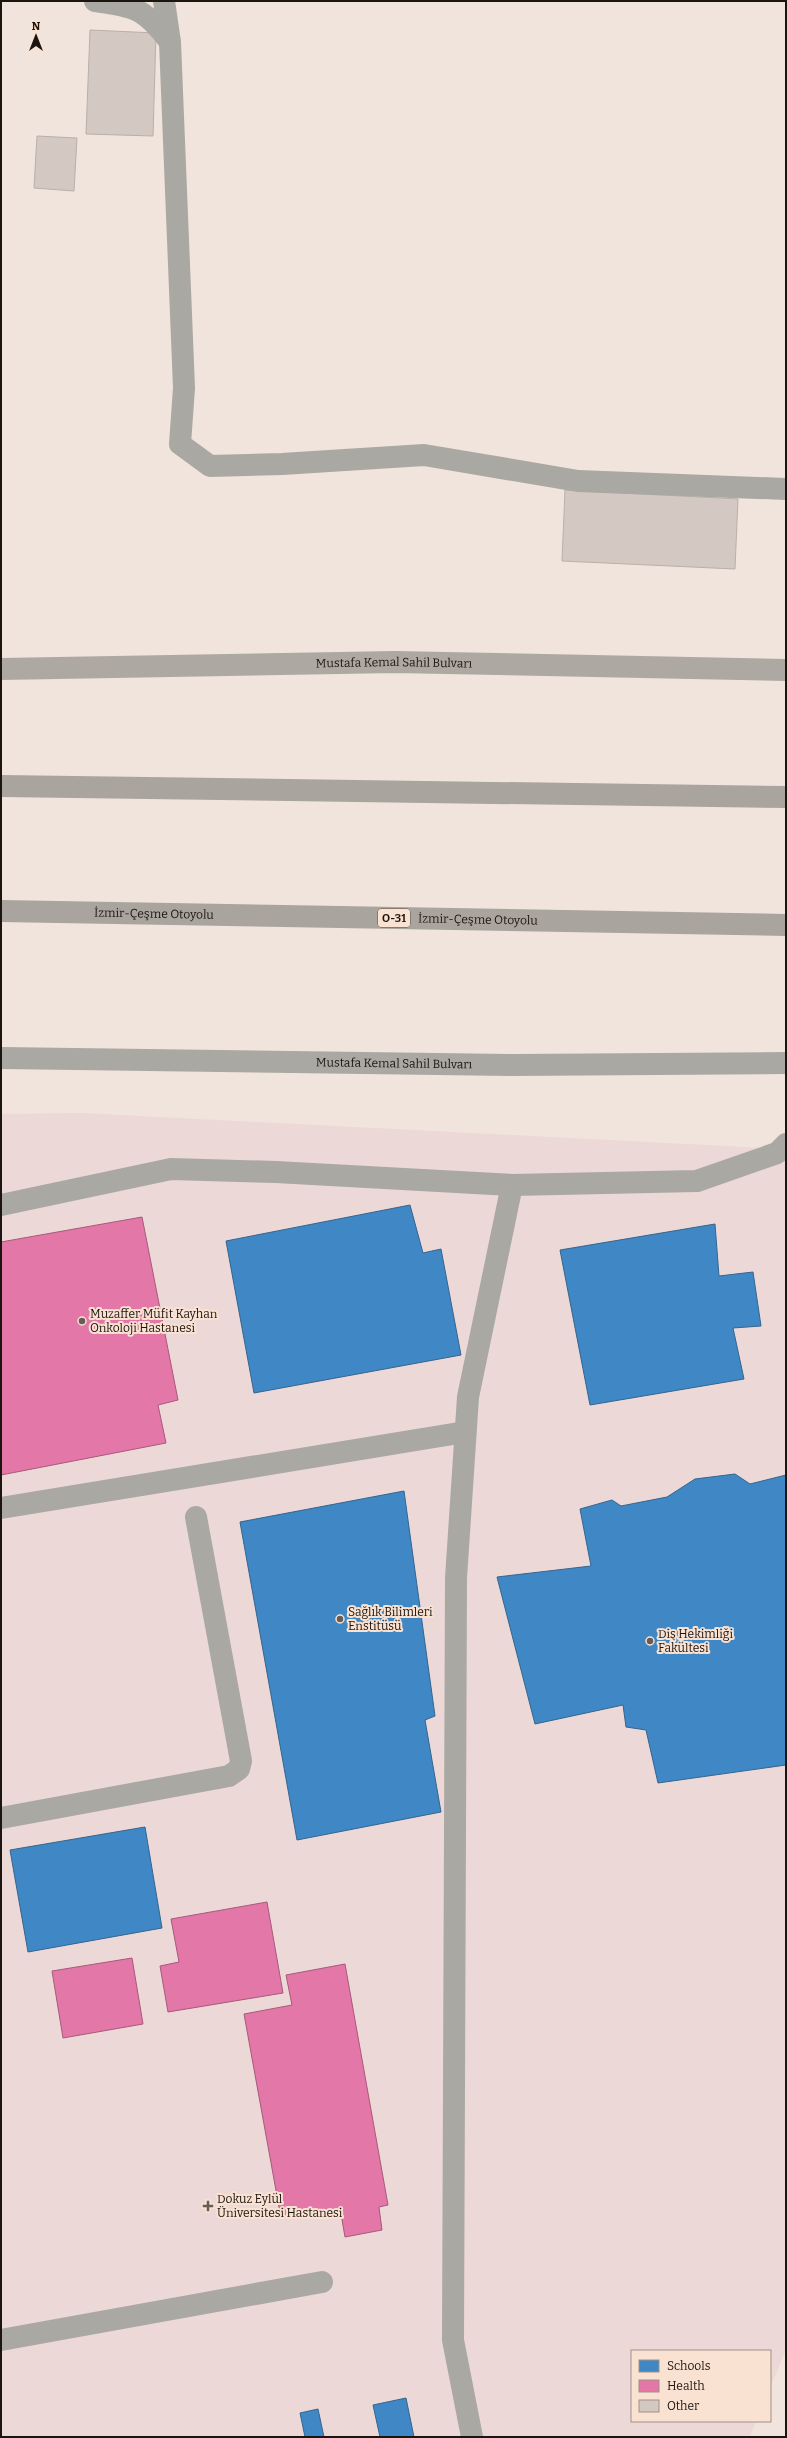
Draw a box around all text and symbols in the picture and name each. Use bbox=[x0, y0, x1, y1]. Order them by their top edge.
north arrow bbox=[16, 16, 56, 56]
text: N bbox=[32, 20, 41, 33]
street label: Mustafa Kemal Sahil Bulvarı bbox=[316, 655, 473, 671]
street label: İzmir-Çeşme Otoyolu bbox=[94, 905, 215, 922]
road number: O-31 bbox=[378, 909, 410, 927]
street label: İzmir-Çeşme Otoyolu bbox=[418, 910, 539, 928]
street label: Mustafa Kemal Sahil Bulvarı bbox=[316, 1055, 473, 1071]
place label: Muzaffer Müfit Kayhan Onkoloji Hastanesi bbox=[90, 1307, 218, 1335]
marker: Muzaffer Müfit Kayhan Onkoloji Hastanesi bbox=[77, 1316, 87, 1326]
place label: Sağlık Bilimleri Enstitüsü bbox=[348, 1605, 433, 1633]
marker: Sağlık Bilimleri Enstitüsü bbox=[335, 1614, 345, 1624]
place label: Diş Hekimliği Fakültesi bbox=[658, 1627, 733, 1655]
marker: Diş Hekimliği Fakültesi bbox=[645, 1636, 655, 1646]
place label: Dokuz Eylül Üniversitesi Hastanesi bbox=[217, 2192, 343, 2220]
marker: Dokuz Eylül Üniversitesi Hastanesi bbox=[202, 2200, 214, 2212]
legend bbox=[631, 2350, 771, 2422]
text: Schools bbox=[667, 2359, 711, 2373]
text: Health bbox=[667, 2379, 705, 2393]
text: Other bbox=[667, 2399, 700, 2413]

